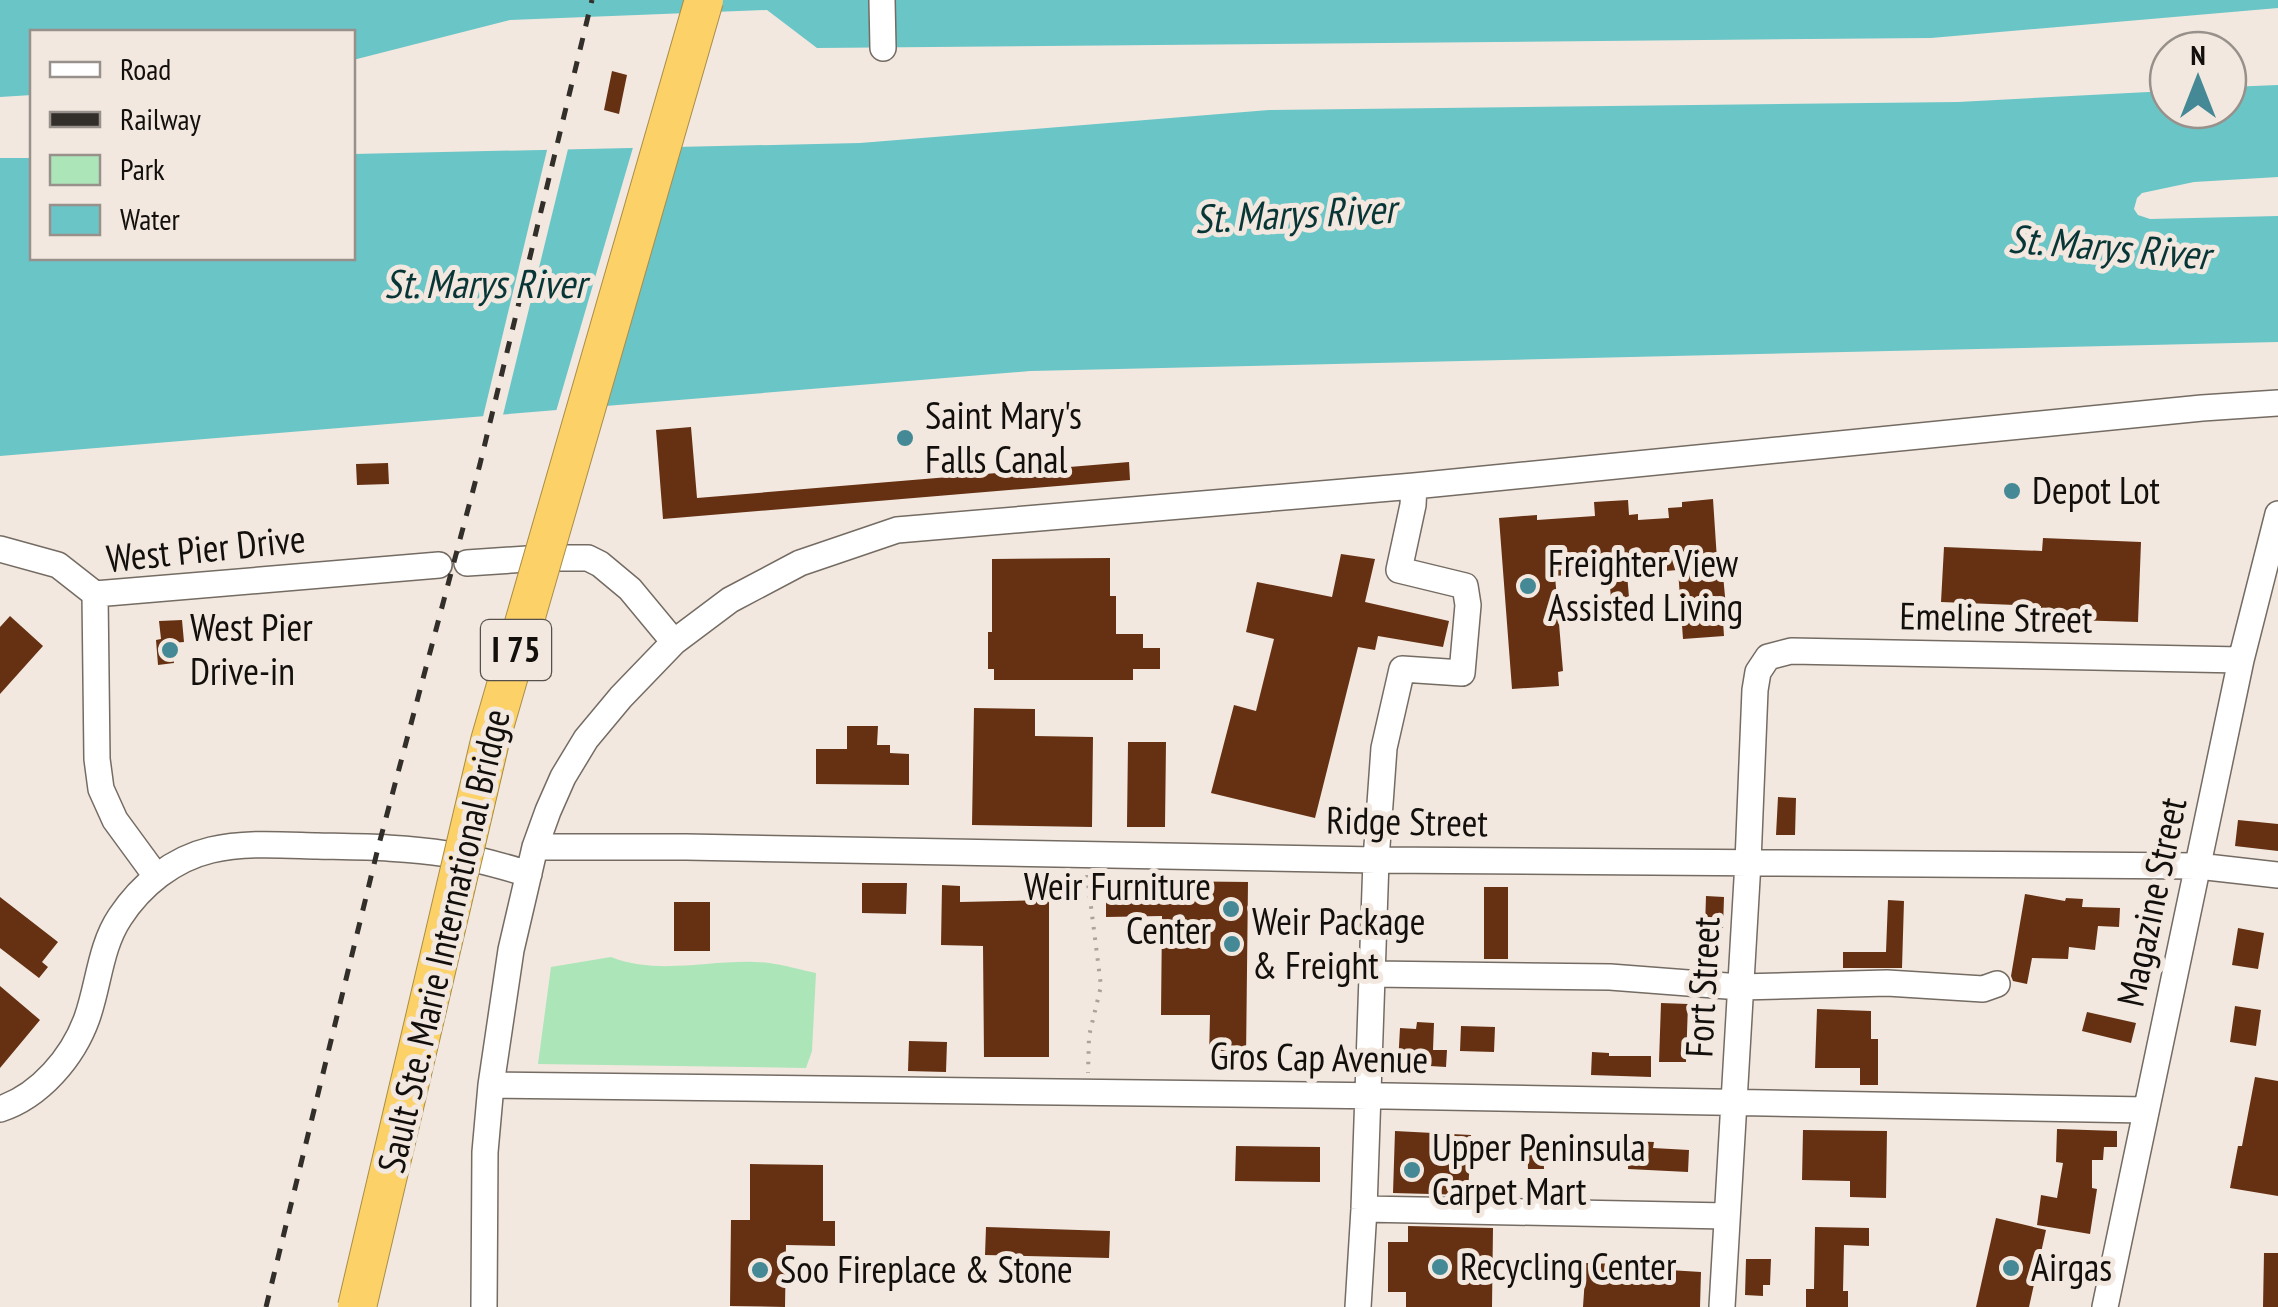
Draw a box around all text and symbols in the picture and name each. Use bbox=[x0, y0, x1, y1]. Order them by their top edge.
legend bbox=[30, 30, 355, 260]
north arrow bbox=[2148, 30, 2248, 130]
text: N bbox=[2190, 36, 2206, 73]
text: Road bbox=[120, 49, 171, 88]
text: Railway bbox=[120, 99, 202, 138]
text: Park bbox=[120, 149, 165, 188]
water label: St. Marys River bbox=[1193, 182, 1402, 244]
text: Water bbox=[120, 199, 181, 238]
water label: St. Marys River bbox=[2006, 211, 2217, 281]
water label: St. Marys River bbox=[384, 257, 591, 309]
place label: Saint Mary's Falls Canal bbox=[925, 390, 1082, 483]
marker: Saint Mary's Falls Canal bbox=[894, 427, 916, 449]
place label: Depot Lot bbox=[2032, 465, 2161, 514]
marker: Depot Lot bbox=[2001, 480, 2023, 502]
street label: West Pier Drive bbox=[104, 513, 308, 582]
place label: Freighter View Assisted Living bbox=[1548, 538, 1743, 631]
marker: Freighter View Assisted Living bbox=[1517, 575, 1539, 597]
street label: Emeline Street bbox=[1899, 590, 2093, 643]
place label: West Pier Drive-in bbox=[190, 602, 313, 695]
road number: I 75 bbox=[481, 620, 551, 680]
marker: West Pier Drive-in bbox=[159, 639, 181, 661]
street label: Sault Ste. Marie International Bridge bbox=[365, 704, 520, 1177]
street label: Magazine Street bbox=[2105, 792, 2197, 1010]
street label: Ridge Street bbox=[1326, 795, 1489, 846]
place label: Weir Furniture Center bbox=[1024, 861, 1212, 954]
place label: Weir Package & Freight bbox=[1252, 896, 1425, 989]
marker: Weir Furniture Center bbox=[1220, 898, 1242, 920]
street label: Fort Street bbox=[1673, 915, 1730, 1058]
marker: Weir Package & Freight bbox=[1221, 933, 1243, 955]
street label: Gros Cap Avenue bbox=[1210, 1030, 1429, 1083]
place label: Upper Peninsula Carpet Mart bbox=[1432, 1122, 1646, 1215]
marker: Upper Peninsula Carpet Mart bbox=[1401, 1159, 1423, 1181]
place label: Recycling Center bbox=[1460, 1241, 1677, 1290]
place label: Airgas bbox=[2031, 1242, 2112, 1291]
place label: Soo Fireplace & Stone bbox=[780, 1244, 1073, 1293]
marker: Recycling Center bbox=[1429, 1256, 1451, 1278]
marker: Airgas bbox=[2000, 1257, 2022, 1279]
marker: Soo Fireplace & Stone bbox=[749, 1259, 771, 1281]

